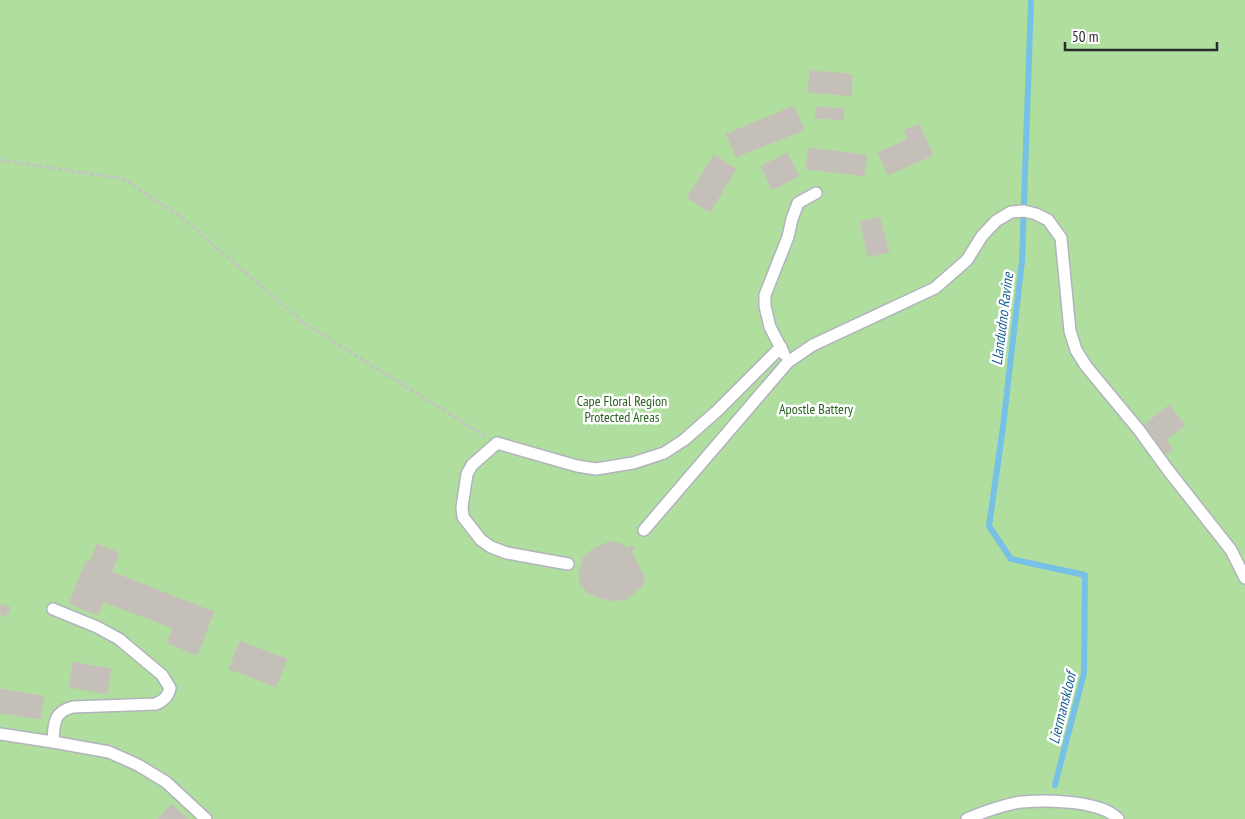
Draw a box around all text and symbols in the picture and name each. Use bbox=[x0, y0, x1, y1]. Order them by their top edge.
scale bar bbox=[1065, 20, 1218, 52]
text: 50 m bbox=[1072, 27, 1098, 46]
water label: Llandudno Ravine bbox=[987, 271, 1017, 366]
park label: Cape Floral Region Protected Areas bbox=[577, 392, 667, 426]
park label: Apostle Battery bbox=[779, 400, 854, 418]
water label: Liermanskloof bbox=[1044, 667, 1081, 746]

